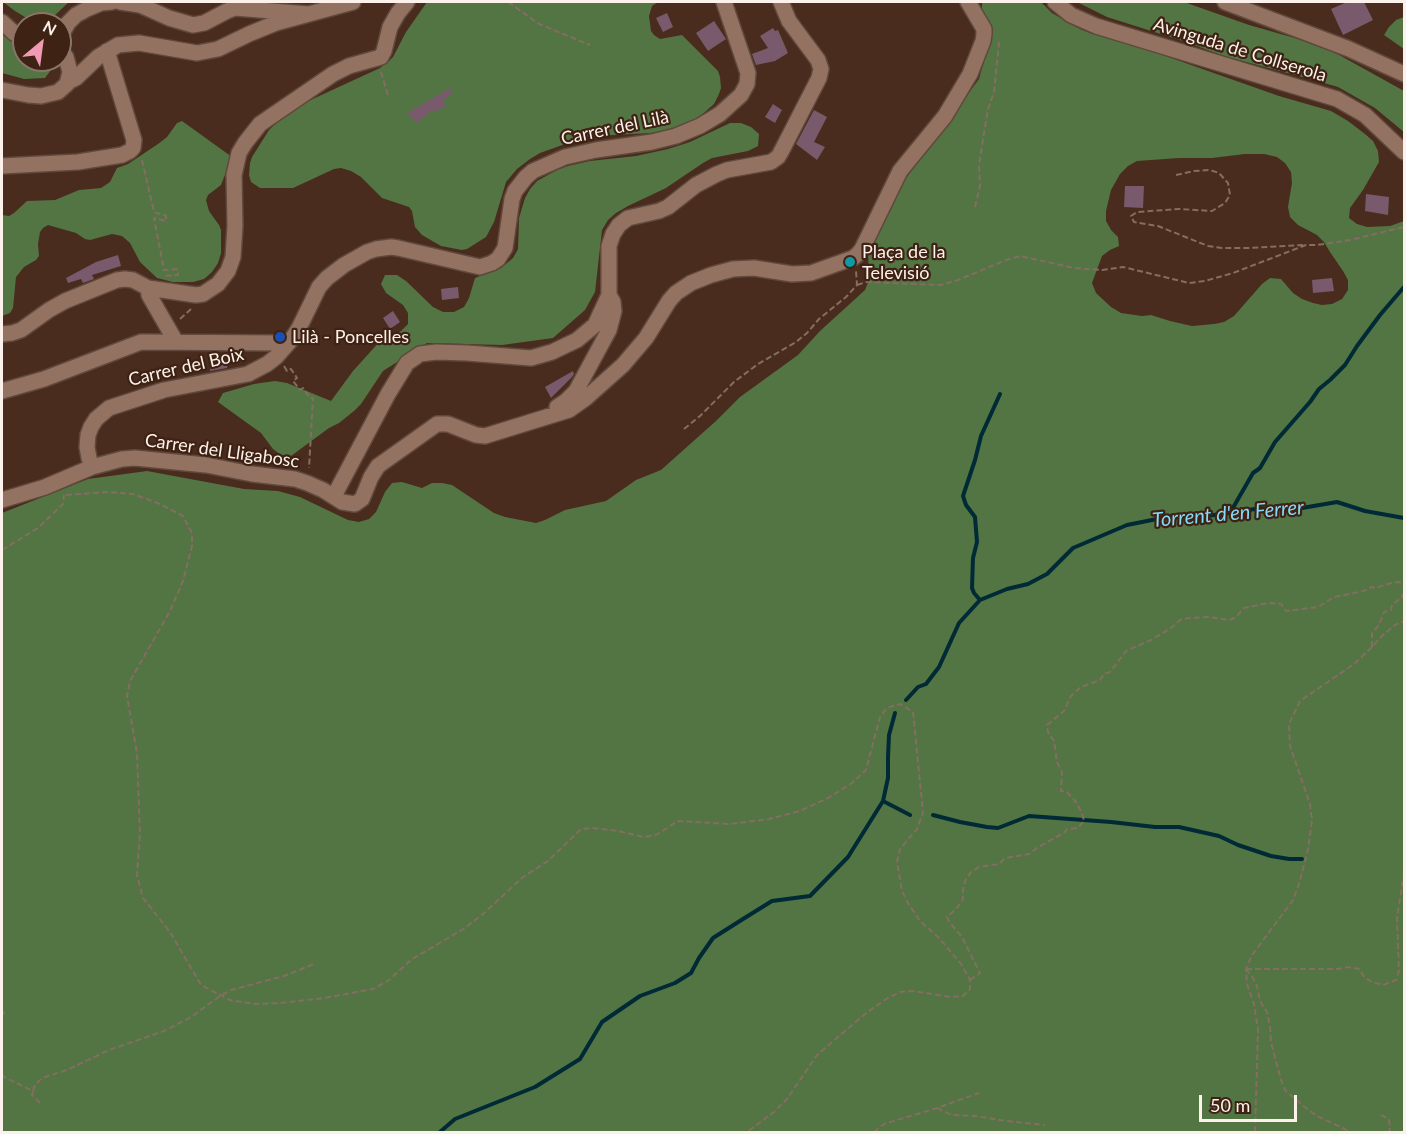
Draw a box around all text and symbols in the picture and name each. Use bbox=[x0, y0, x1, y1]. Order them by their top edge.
north arrow bbox=[12, 12, 72, 72]
street label: Avinguda de Collserola bbox=[1151, 13, 1329, 87]
text: N bbox=[40, 16, 60, 39]
street label: Carrer del Lilà bbox=[559, 106, 671, 150]
place label: Plaça de la Televisió bbox=[862, 241, 945, 284]
marker: Plaça de la Televisió bbox=[843, 255, 857, 269]
place label: Lilà - Poncelles bbox=[292, 326, 409, 348]
marker: Lilà - Poncelles bbox=[273, 330, 287, 344]
street label: Carrer del Boix bbox=[126, 343, 246, 391]
street label: Carrer del Lligabosc bbox=[143, 429, 301, 473]
water label: Torrent d'en Ferrer bbox=[1151, 495, 1305, 533]
scale bar bbox=[1202, 1083, 1300, 1121]
text: 50 m bbox=[1210, 1094, 1250, 1116]

